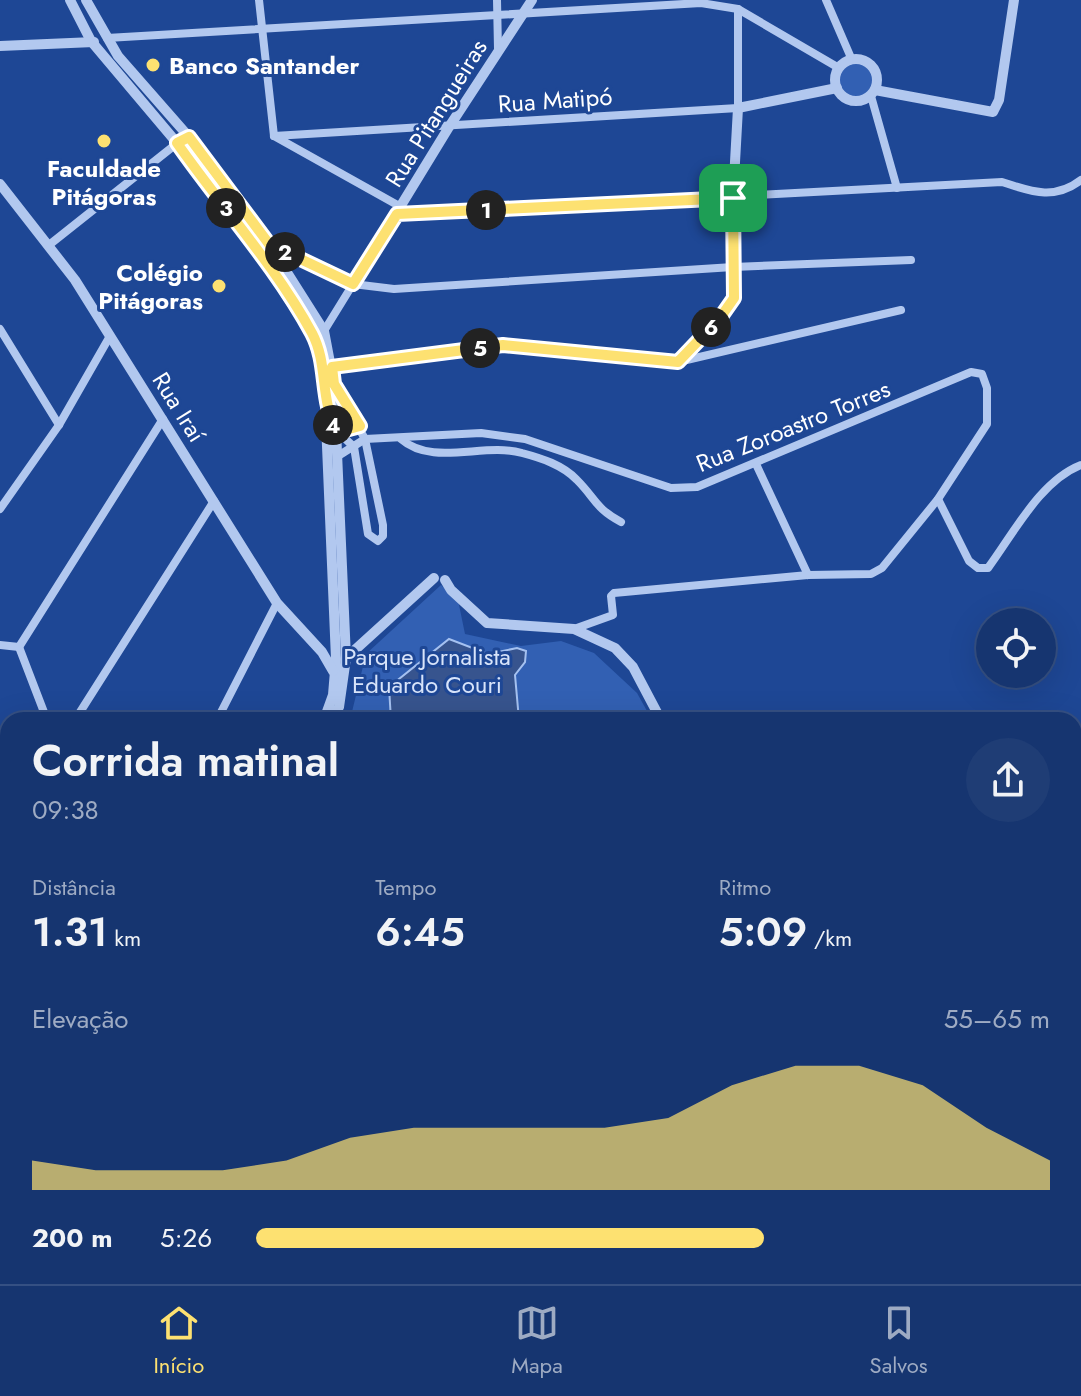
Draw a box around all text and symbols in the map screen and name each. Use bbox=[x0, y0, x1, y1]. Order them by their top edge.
street label: Rua Pitangueiras bbox=[377, 32, 495, 194]
place label: Banco Santander bbox=[169, 48, 360, 83]
marker: Banco Santander bbox=[144, 56, 162, 74]
street label: Rua Matipó bbox=[497, 79, 613, 121]
marker: Faculdade Pitágoras bbox=[95, 132, 113, 150]
place label: Faculdade Pitágoras bbox=[47, 151, 161, 214]
pin bbox=[699, 164, 767, 232]
icon: arrive bbox=[711, 176, 755, 220]
pin: 3 bbox=[206, 188, 246, 228]
pin: 1 bbox=[466, 190, 506, 230]
text: 3 bbox=[219, 192, 233, 224]
text: 1 bbox=[480, 194, 492, 226]
pin: 2 bbox=[265, 232, 305, 272]
text: 2 bbox=[278, 236, 292, 268]
place label: Colégio Pitágoras bbox=[98, 255, 203, 318]
marker: Colégio Pitágoras bbox=[210, 277, 228, 295]
pin: 6 bbox=[691, 307, 731, 347]
text: 6 bbox=[704, 311, 718, 343]
pin: 5 bbox=[460, 328, 500, 368]
text: 5 bbox=[473, 332, 487, 364]
street label: Rua Iraí bbox=[144, 365, 215, 449]
street label: Rua Zoroastro Torres bbox=[691, 371, 895, 481]
pin: 4 bbox=[313, 405, 353, 445]
text: 4 bbox=[325, 409, 341, 441]
map controls bbox=[976, 608, 1056, 688]
button: locate bbox=[976, 608, 1056, 688]
park label: Parque Jornalista Eduardo Couri bbox=[343, 639, 511, 702]
text: Corrida matinal bbox=[32, 729, 339, 793]
button: share bbox=[966, 738, 1050, 822]
text: 09:38 bbox=[32, 791, 99, 829]
text: Distância bbox=[32, 871, 116, 903]
text: Tempo bbox=[375, 871, 436, 903]
text: Ritmo bbox=[719, 871, 771, 903]
text: 1.31 bbox=[32, 903, 108, 961]
text: 6:45 bbox=[375, 903, 465, 961]
text: 5:09 bbox=[719, 903, 807, 961]
text: km bbox=[108, 922, 141, 954]
text: /km bbox=[807, 922, 852, 954]
text: Elevação bbox=[32, 1000, 128, 1038]
text: 55–65 m bbox=[944, 1000, 1050, 1038]
text: 200 m bbox=[32, 1219, 113, 1257]
text: 5:26 bbox=[160, 1219, 212, 1257]
tab: Início bbox=[153, 1301, 204, 1381]
tab: Mapa bbox=[511, 1301, 563, 1381]
tab: Salvos bbox=[870, 1301, 928, 1381]

